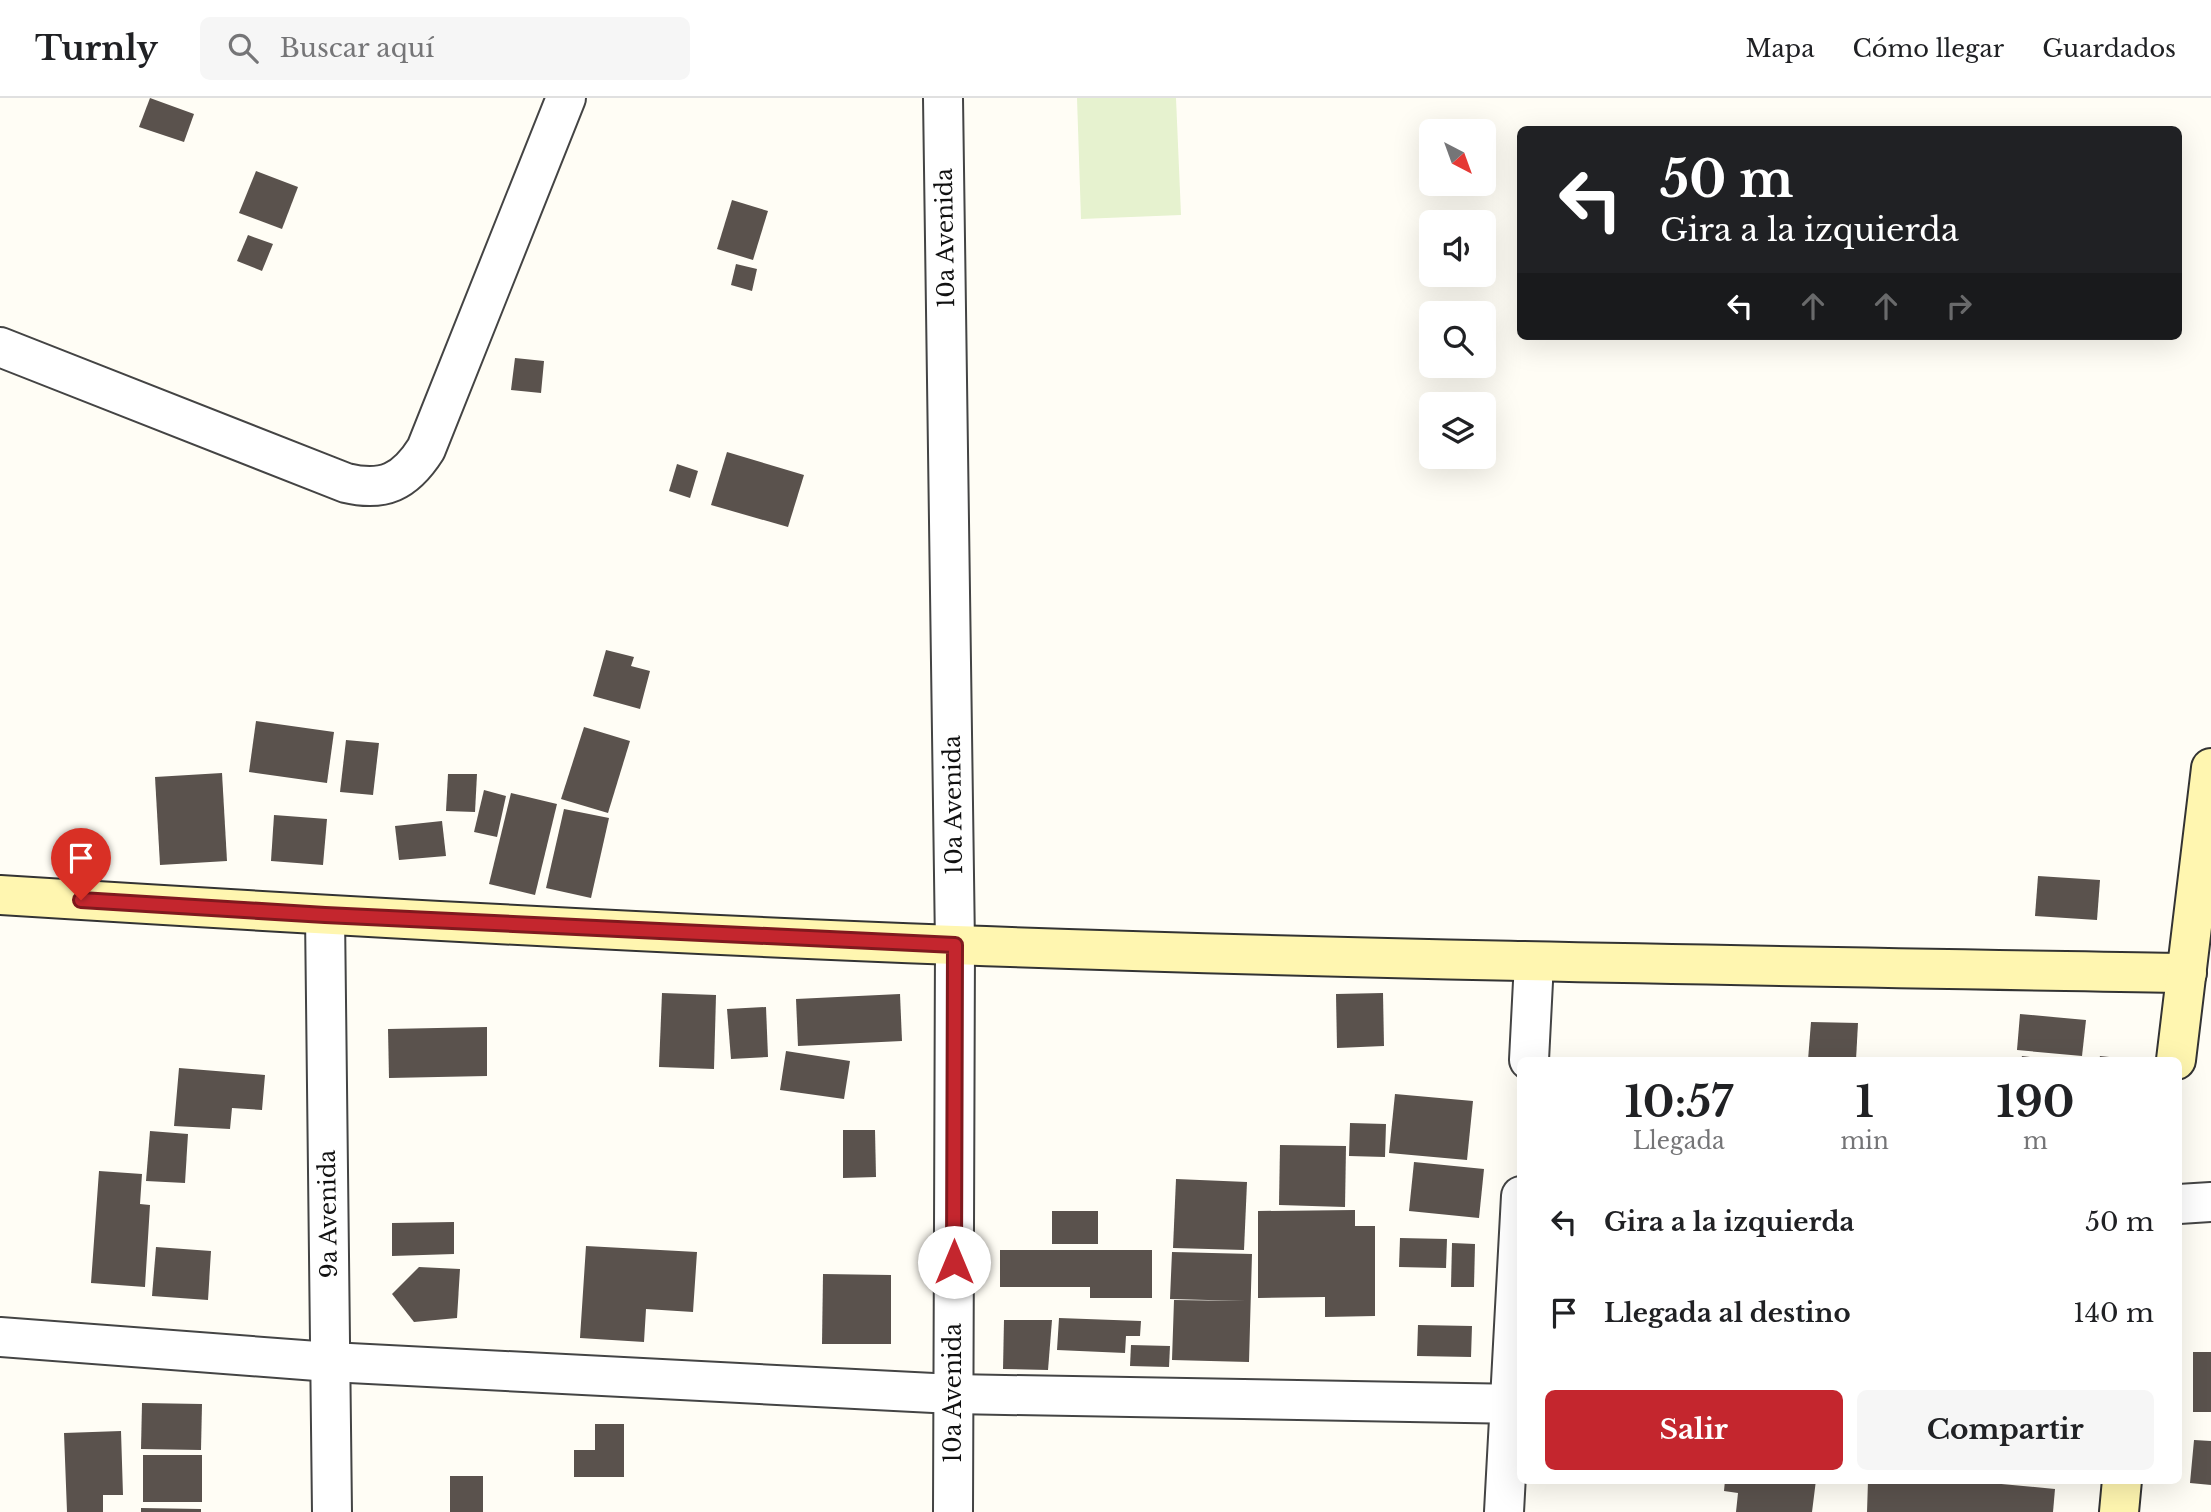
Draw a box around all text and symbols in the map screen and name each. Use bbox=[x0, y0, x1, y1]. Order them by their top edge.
search box bbox=[200, 17, 690, 80]
text: Turnly bbox=[35, 28, 158, 69]
icon: search bbox=[224, 29, 262, 67]
text: Buscar aquí bbox=[280, 32, 434, 64]
text: Mapa bbox=[1745, 34, 1814, 63]
text: Cómo llegar bbox=[1852, 34, 2004, 63]
text: Guardados bbox=[2042, 34, 2176, 63]
north arrow bbox=[1419, 119, 1496, 196]
map controls bbox=[1419, 119, 1496, 469]
text: 50 m bbox=[1660, 149, 1793, 210]
icon: left bbox=[1545, 154, 1636, 245]
street label: 10a Avenida bbox=[930, 168, 960, 308]
button: sound bbox=[1419, 210, 1496, 287]
text: Gira a la izquierda bbox=[1660, 210, 1959, 250]
icon: left bbox=[1721, 287, 1759, 325]
icon: ahead bbox=[1794, 287, 1832, 325]
icon: ahead bbox=[1867, 287, 1905, 325]
icon: right bbox=[1940, 287, 1978, 325]
button: search bbox=[1419, 301, 1496, 378]
button: layers bbox=[1419, 392, 1496, 469]
street label: 10a Avenida bbox=[938, 735, 968, 875]
pin bbox=[51, 828, 111, 900]
icon: arrive bbox=[62, 839, 100, 877]
text: 10:57 bbox=[1624, 1076, 1733, 1128]
text: 1 bbox=[1855, 1076, 1874, 1128]
text: 190 bbox=[1996, 1076, 2075, 1128]
text: Llegada bbox=[1633, 1127, 1725, 1155]
text: min bbox=[1840, 1127, 1889, 1155]
text: m bbox=[2023, 1127, 2048, 1155]
street label: 9a Avenida bbox=[313, 1149, 343, 1278]
icon: left bbox=[1545, 1203, 1583, 1241]
text: Gira a la izquierda bbox=[1604, 1206, 1854, 1238]
text: 50 m bbox=[2085, 1206, 2154, 1238]
position arrow bbox=[917, 1225, 991, 1299]
icon: arrive bbox=[1545, 1294, 1583, 1332]
text: Llegada al destino bbox=[1604, 1297, 1851, 1329]
text: 140 m bbox=[2073, 1297, 2154, 1329]
street label: 10a Avenida bbox=[939, 1323, 967, 1463]
button: Salir bbox=[1545, 1390, 1843, 1470]
button: Compartir bbox=[1857, 1390, 2154, 1470]

